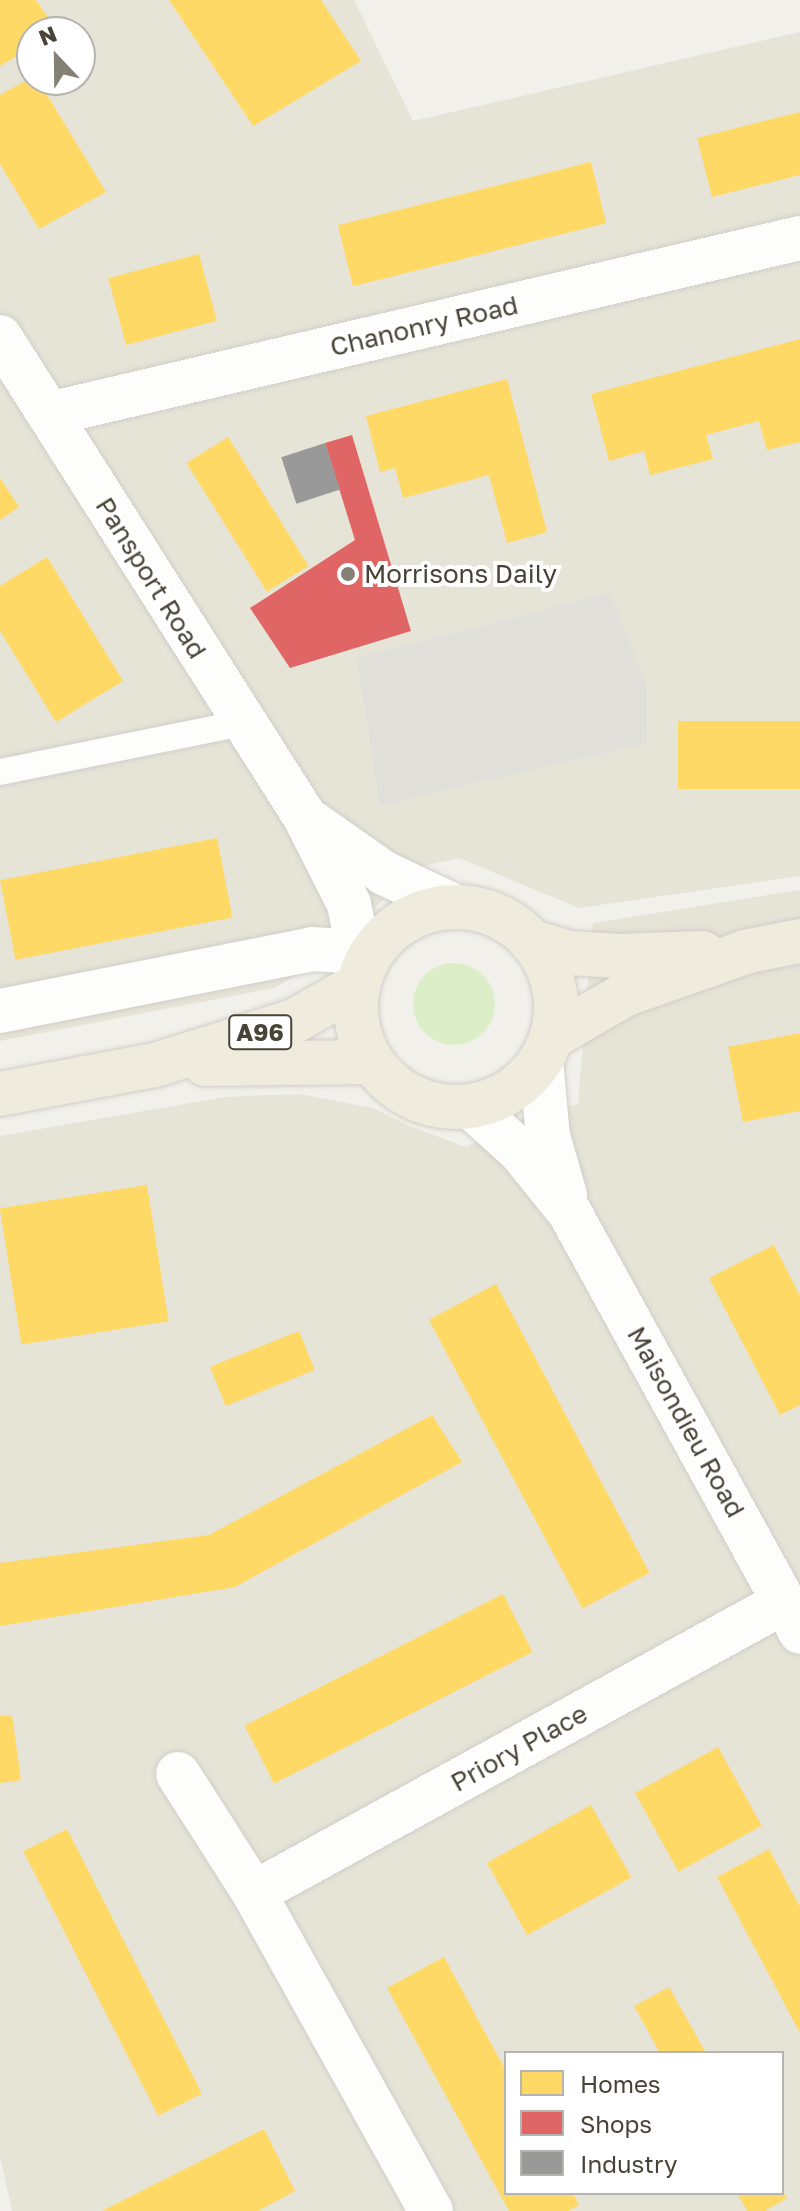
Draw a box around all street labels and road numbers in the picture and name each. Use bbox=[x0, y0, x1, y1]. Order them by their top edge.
street label: Chanonry Road bbox=[327, 289, 521, 363]
street label: Pansport Road bbox=[89, 492, 213, 664]
road number: A96 bbox=[228, 1012, 292, 1052]
street label: Maisondieu Road bbox=[621, 1321, 751, 1523]
street label: Priory Place bbox=[445, 1698, 593, 1798]

